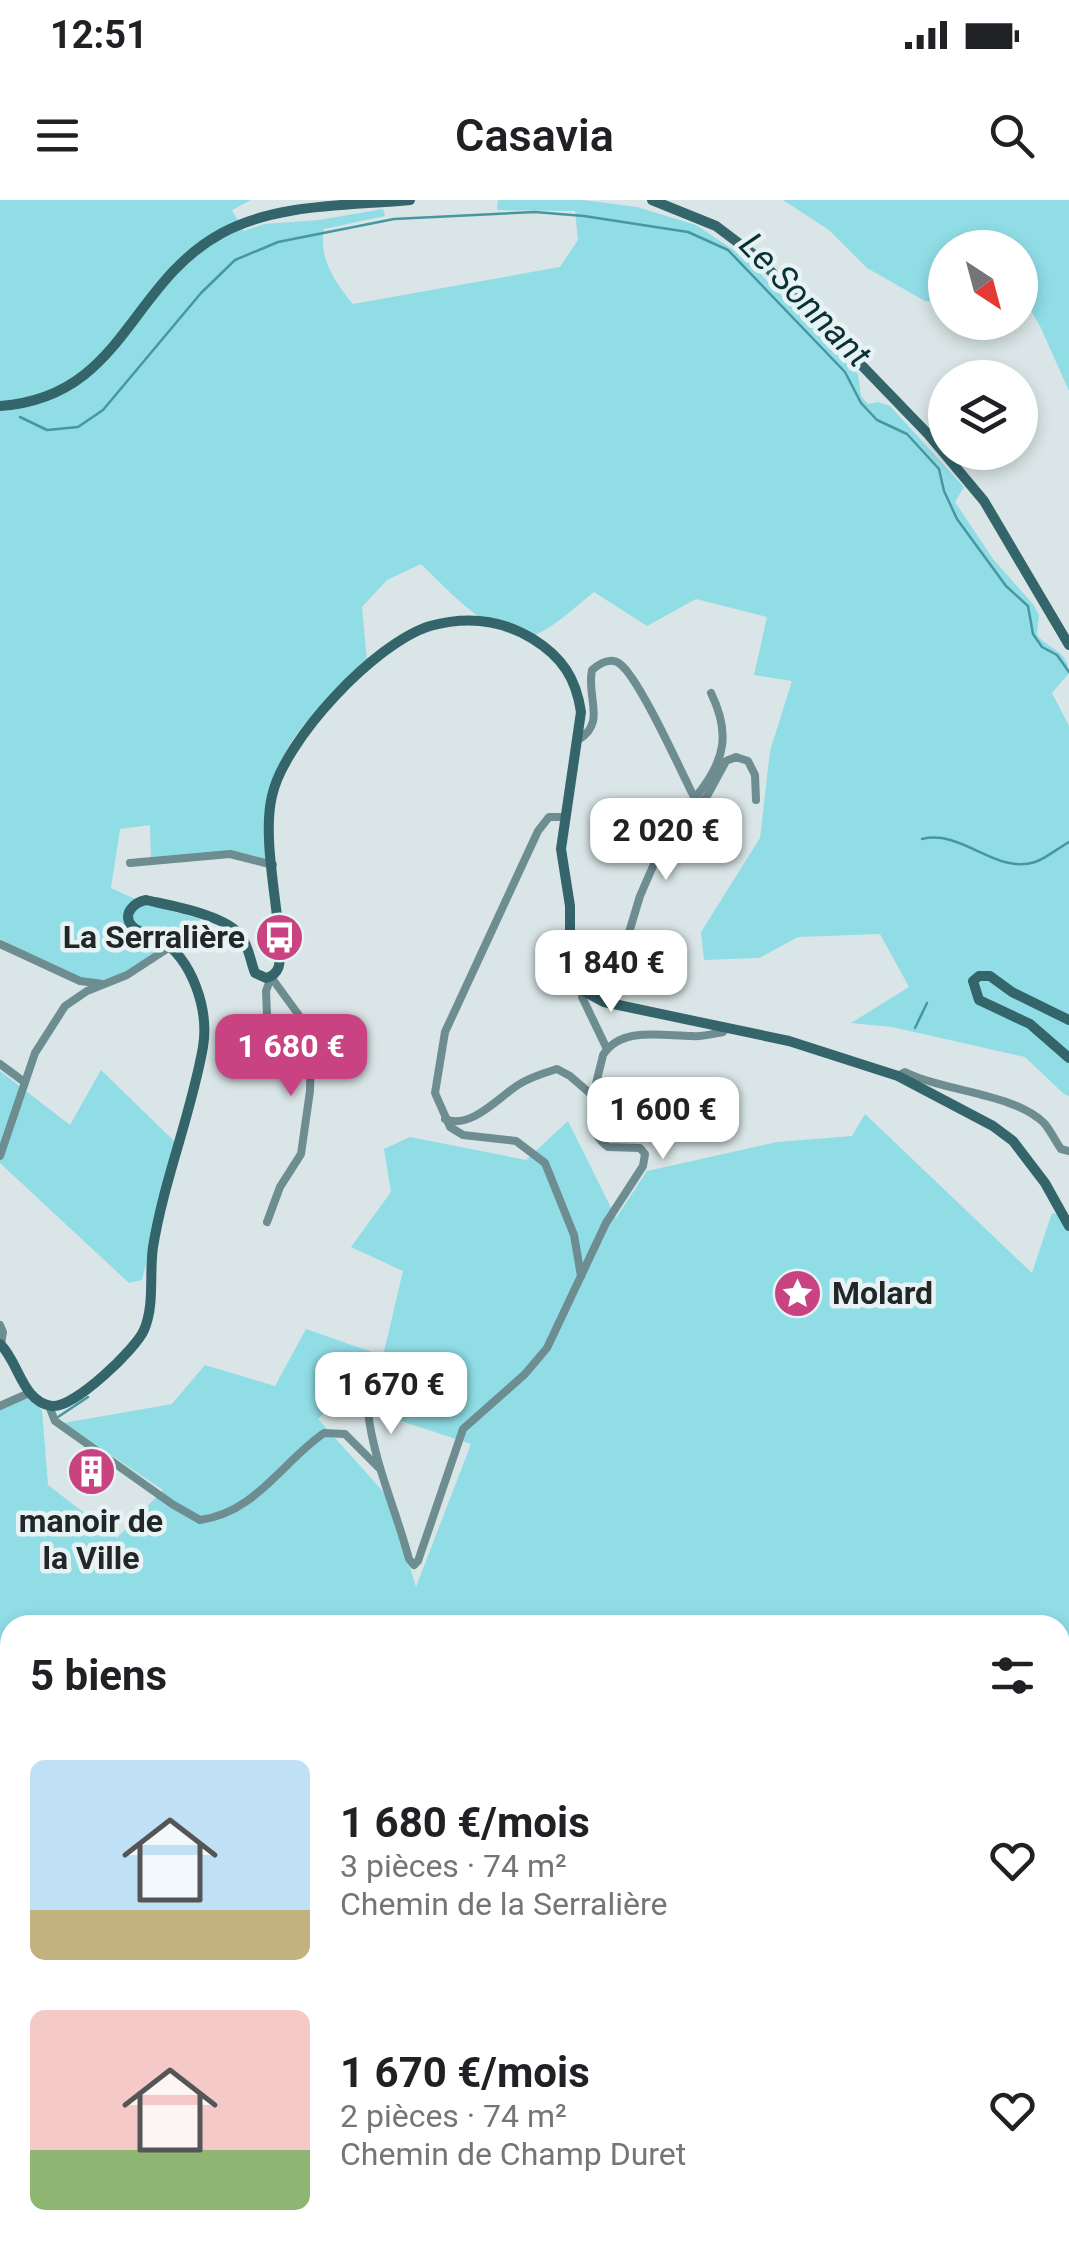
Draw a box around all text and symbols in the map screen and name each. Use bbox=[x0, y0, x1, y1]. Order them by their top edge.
text: 12:51 bbox=[50, 13, 148, 57]
icon: menu bbox=[30, 108, 85, 163]
icon: search bbox=[984, 108, 1039, 163]
text: Casavia bbox=[455, 109, 614, 162]
water label: Le Sonnant bbox=[731, 225, 879, 376]
north arrow bbox=[928, 230, 1038, 340]
map controls bbox=[928, 230, 1038, 470]
button: layers bbox=[928, 360, 1038, 470]
pin: 2 020 € bbox=[574, 798, 758, 883]
text: 2 020 € bbox=[612, 811, 720, 849]
bus stop icon: La Serralière bbox=[254, 911, 306, 963]
place label: La Serralière bbox=[63, 918, 245, 956]
pin: 1 840 € bbox=[519, 930, 703, 1015]
text: 1 840 € bbox=[557, 943, 665, 981]
pin: 1 680 € bbox=[199, 1014, 383, 1099]
text: 1 680 € bbox=[237, 1027, 345, 1065]
pin: 1 600 € bbox=[571, 1077, 755, 1162]
text: 1 600 € bbox=[609, 1090, 717, 1128]
place icon: Molard bbox=[771, 1267, 823, 1319]
place label: Molard bbox=[832, 1274, 933, 1312]
pin: 1 670 € bbox=[299, 1352, 483, 1437]
text: 1 670 € bbox=[337, 1365, 445, 1403]
building icon: manoir de la Ville bbox=[65, 1445, 117, 1497]
place label: manoir de la Ville bbox=[19, 1502, 163, 1577]
icon: filters bbox=[985, 1648, 1040, 1703]
text: 5 biens bbox=[30, 1651, 167, 1700]
text: 1 680 €/mois bbox=[340, 1798, 590, 1847]
icon: home bbox=[110, 1800, 230, 1920]
icon: heart bbox=[985, 1833, 1040, 1888]
text: 3 pièces · 74 m² bbox=[340, 1847, 567, 1885]
text: Chemin de la Serralière bbox=[340, 1885, 667, 1923]
text: 1 670 €/mois bbox=[340, 2048, 590, 2097]
icon: home bbox=[110, 2050, 230, 2170]
icon: heart bbox=[985, 2083, 1040, 2138]
text: 2 pièces · 74 m² bbox=[340, 2097, 567, 2135]
text: Chemin de Champ Duret bbox=[340, 2135, 686, 2173]

